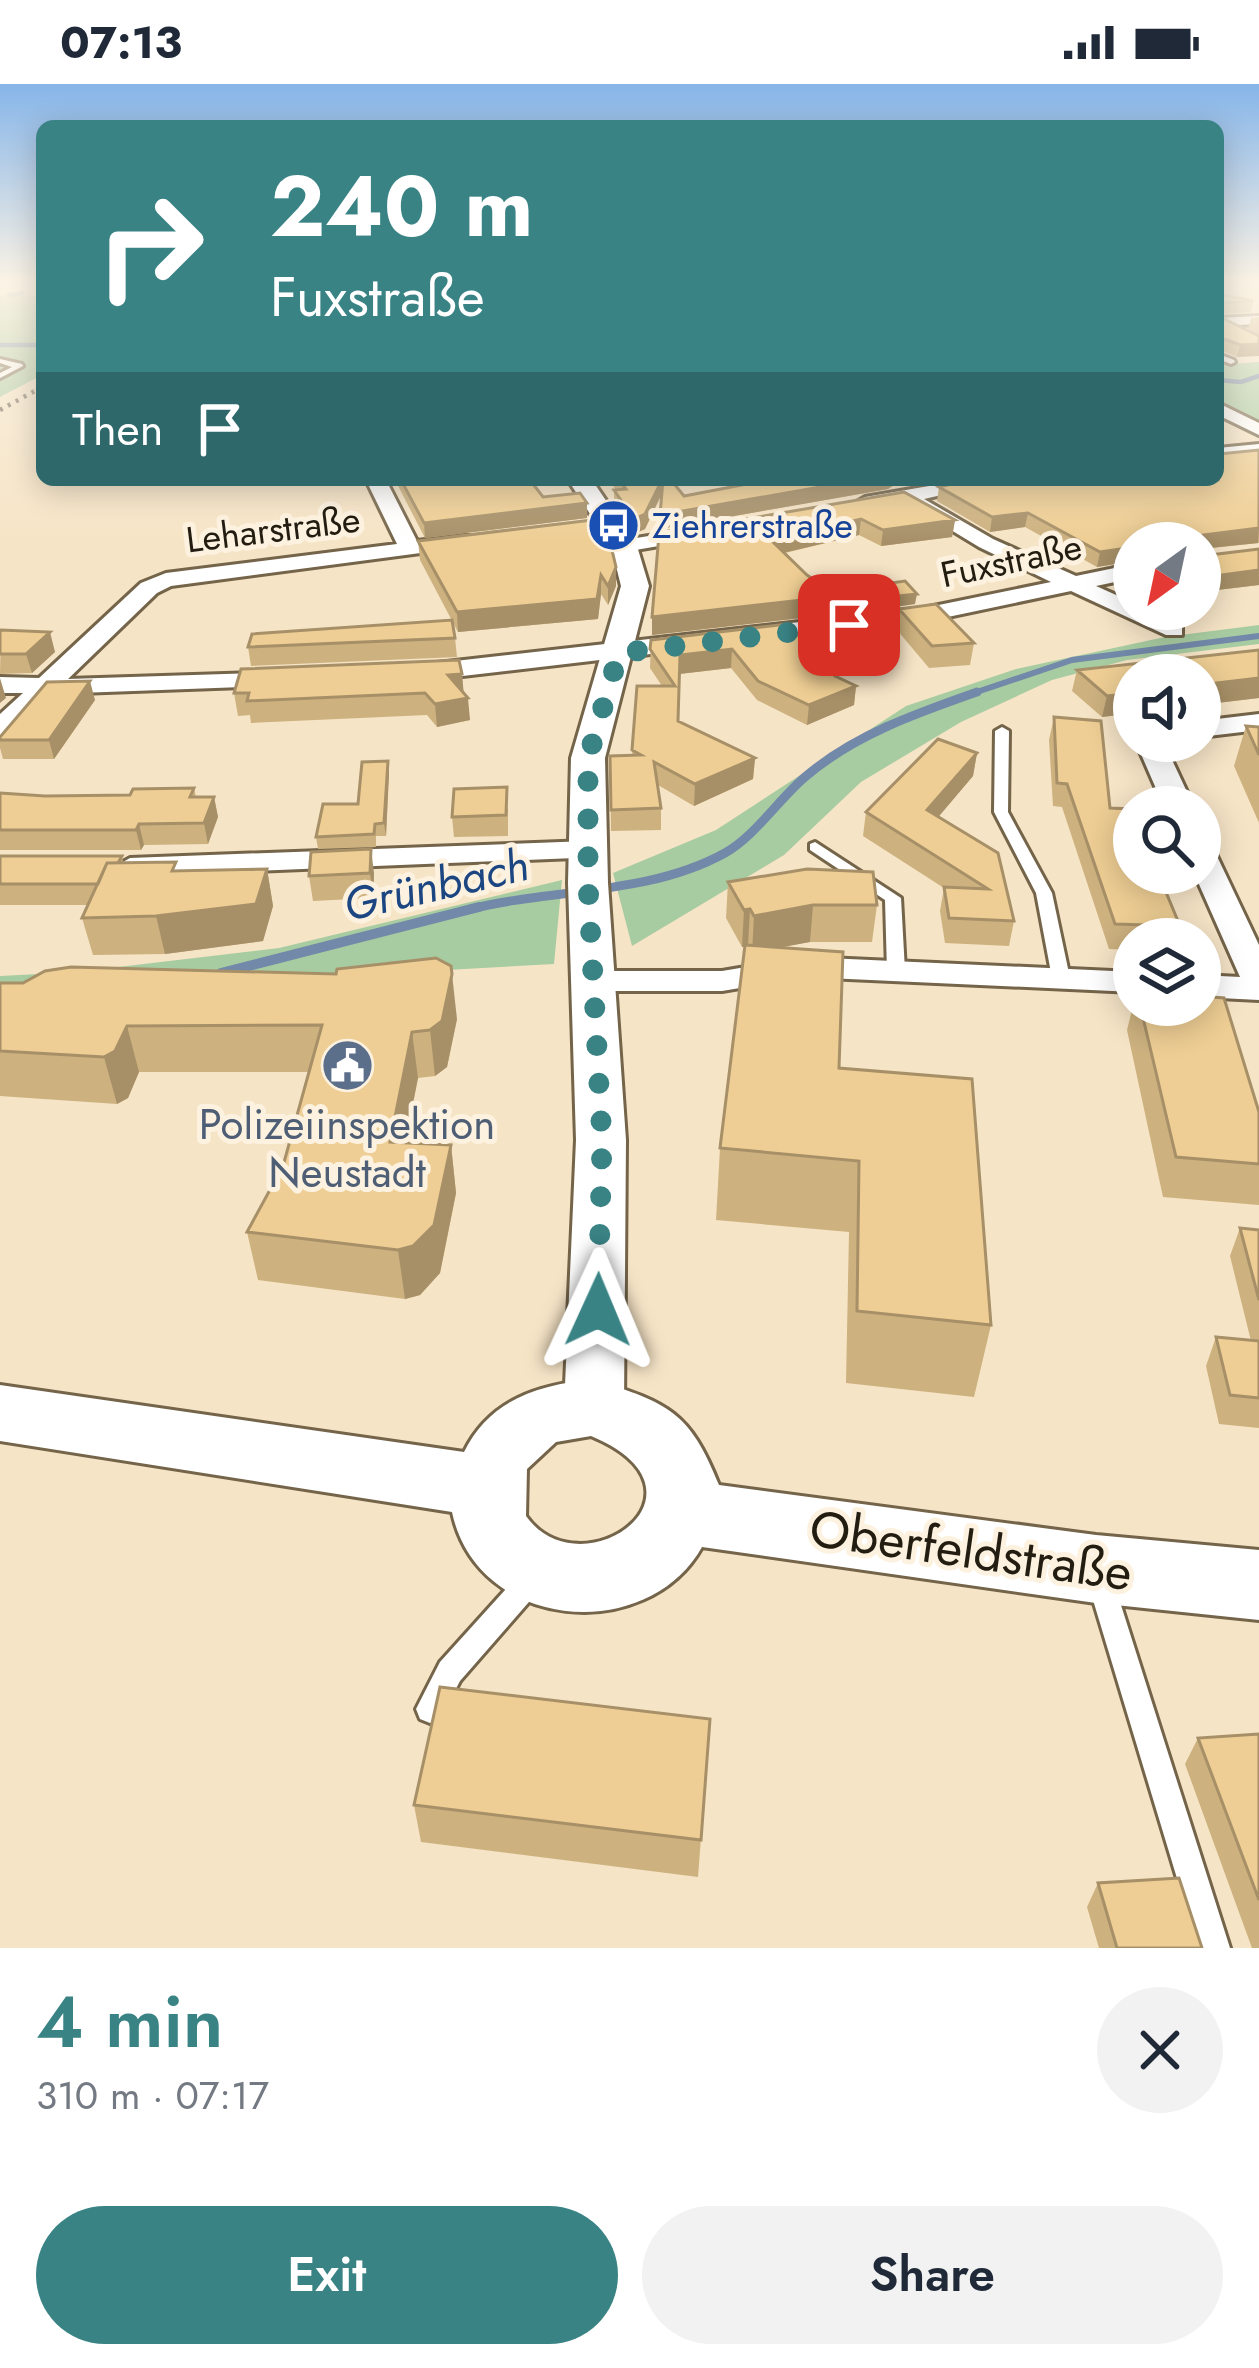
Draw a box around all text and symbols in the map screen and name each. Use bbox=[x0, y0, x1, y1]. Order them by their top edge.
text: 07:13 bbox=[60, 10, 182, 75]
text: 240 m bbox=[270, 146, 533, 268]
icon: right bbox=[72, 168, 228, 324]
text: Fuxstraße bbox=[270, 258, 485, 336]
icon: arrive bbox=[187, 396, 253, 462]
text: Then bbox=[72, 397, 163, 462]
street label: Leharstraße bbox=[183, 493, 363, 565]
bus stop icon: Ziehrerstraße bbox=[585, 497, 641, 553]
place label: Ziehrerstraße bbox=[652, 499, 853, 551]
street label: Fuxstraße bbox=[936, 520, 1086, 600]
north arrow bbox=[1113, 522, 1221, 630]
map controls bbox=[1113, 522, 1221, 1026]
pin bbox=[798, 574, 900, 676]
icon: arrive bbox=[816, 592, 882, 658]
button: sound bbox=[1113, 654, 1221, 762]
button: search bbox=[1113, 786, 1221, 894]
water label: Grünbach bbox=[337, 832, 535, 938]
button: layers bbox=[1113, 918, 1221, 1026]
public building icon: Polizeiinspektion Neustadt bbox=[319, 1037, 375, 1093]
place label: Polizeiinspektion Neustadt bbox=[199, 1094, 495, 1203]
position arrow bbox=[535, 1247, 661, 1373]
street label: Oberfeldstraße bbox=[805, 1491, 1137, 1609]
text: 4 min bbox=[36, 1970, 223, 2074]
button: close bbox=[1097, 1987, 1223, 2113]
text: 310 m · 07:17 bbox=[36, 2067, 269, 2124]
button: Exit bbox=[36, 2206, 618, 2344]
button: Share bbox=[642, 2206, 1223, 2344]

